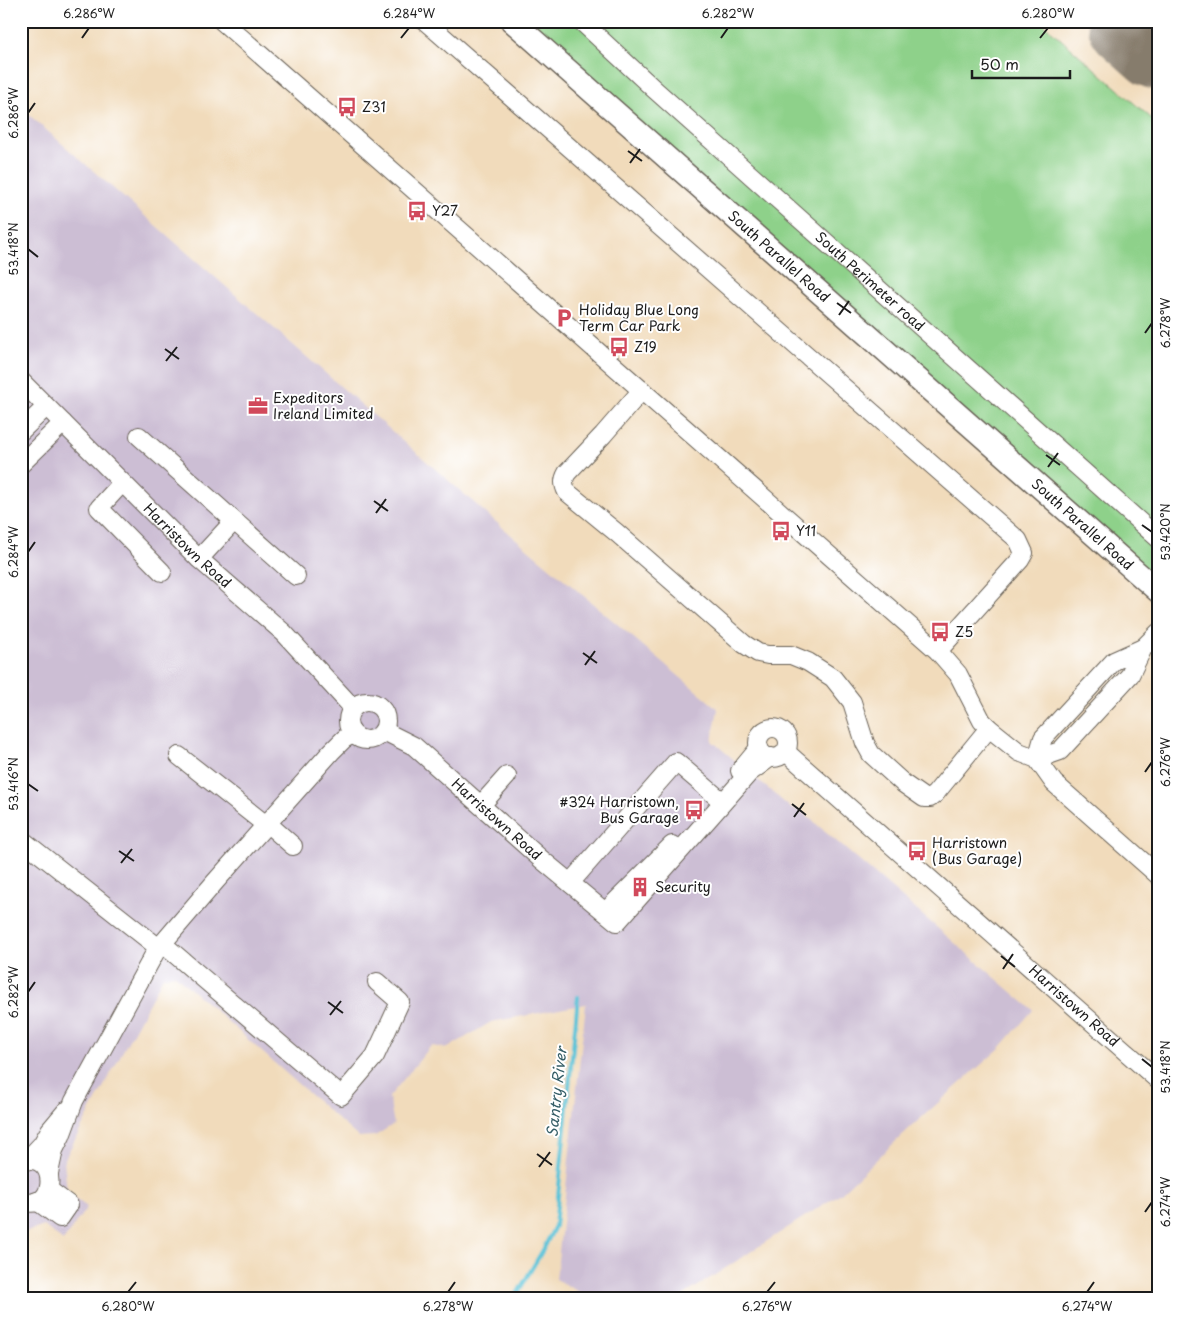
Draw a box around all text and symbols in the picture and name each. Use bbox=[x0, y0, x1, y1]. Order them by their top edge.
text: 6.286°W bbox=[63, 4, 116, 22]
text: 6.284°W bbox=[383, 4, 436, 22]
text: 6.282°W bbox=[702, 4, 755, 22]
text: 6.280°W bbox=[1021, 4, 1075, 22]
scale bar bbox=[972, 48, 1070, 80]
text: 50 m bbox=[980, 52, 1019, 75]
text: 6.286°W bbox=[4, 86, 22, 139]
bus stop icon: Z31 bbox=[336, 96, 358, 118]
place label: Z31 bbox=[362, 96, 386, 117]
bus stop icon: Y27 bbox=[406, 200, 428, 222]
place label: Y27 bbox=[432, 200, 458, 221]
street label: South Parallel Road bbox=[724, 205, 835, 307]
text: 53.418°N bbox=[4, 222, 22, 276]
street label: South Perimeter road bbox=[811, 227, 930, 335]
text: 6.278°W bbox=[1156, 297, 1174, 348]
place label: Holiday Blue Long Term Car Park bbox=[579, 299, 699, 336]
parking icon: Holiday Blue Long Term Car Park bbox=[553, 307, 575, 329]
bus stop icon: Z19 bbox=[608, 336, 630, 358]
place label: Z19 bbox=[634, 336, 657, 357]
place label: Expeditors Ireland Limited bbox=[273, 387, 373, 424]
office icon: Expeditors Ireland Limited bbox=[247, 395, 269, 417]
street label: South Parallel Road bbox=[1027, 473, 1139, 575]
street label: Harristown Road bbox=[139, 498, 236, 593]
text: 53.420°N bbox=[1156, 503, 1174, 561]
bus stop icon: Y11 bbox=[770, 520, 792, 542]
place label: Y11 bbox=[796, 520, 816, 541]
text: 6.284°W bbox=[4, 525, 22, 578]
bus stop icon: Z5 bbox=[929, 621, 951, 643]
place label: Z5 bbox=[955, 621, 973, 642]
text: 6.276°W bbox=[1156, 736, 1174, 787]
text: 53.416°N bbox=[4, 757, 22, 811]
street label: Harristown Road bbox=[447, 773, 547, 865]
place label: #324 Harristown, Bus Garage bbox=[560, 791, 679, 828]
bus stop icon: #324 Harristown, Bus Garage bbox=[683, 799, 705, 821]
place label: Harristown (Bus Garage) bbox=[932, 832, 1022, 869]
bus stop icon: Harristown (Bus Garage) bbox=[906, 840, 928, 862]
building icon: Security bbox=[629, 876, 651, 898]
place label: Security bbox=[655, 876, 711, 897]
street label: Harristown Road bbox=[1024, 960, 1124, 1051]
text: 6.282°W bbox=[4, 965, 22, 1018]
text: 53.418°N bbox=[1156, 1040, 1174, 1094]
water label: Santry River bbox=[539, 1044, 572, 1138]
text: 6.274°W bbox=[1156, 1176, 1174, 1227]
text: 6.280°W bbox=[101, 1297, 155, 1315]
text: 6.278°W bbox=[423, 1297, 474, 1315]
text: 6.276°W bbox=[742, 1297, 793, 1315]
text: 6.274°W bbox=[1062, 1297, 1113, 1315]

